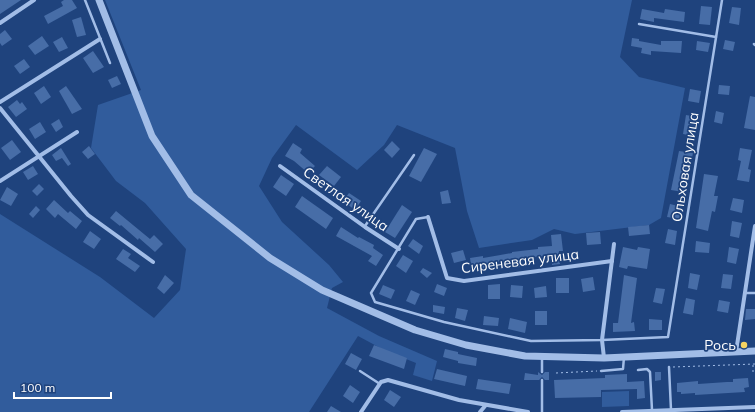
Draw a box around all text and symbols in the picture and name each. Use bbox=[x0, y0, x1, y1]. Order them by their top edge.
street label: Ольховая улица bbox=[667, 111, 703, 223]
street label: Светлая улица bbox=[300, 163, 392, 235]
street label: Сиреневая улица bbox=[460, 245, 580, 277]
place label: Рось bbox=[704, 336, 736, 354]
marker: Рось bbox=[739, 340, 749, 350]
scale bar bbox=[14, 374, 111, 400]
text: 100 m bbox=[20, 380, 55, 395]

